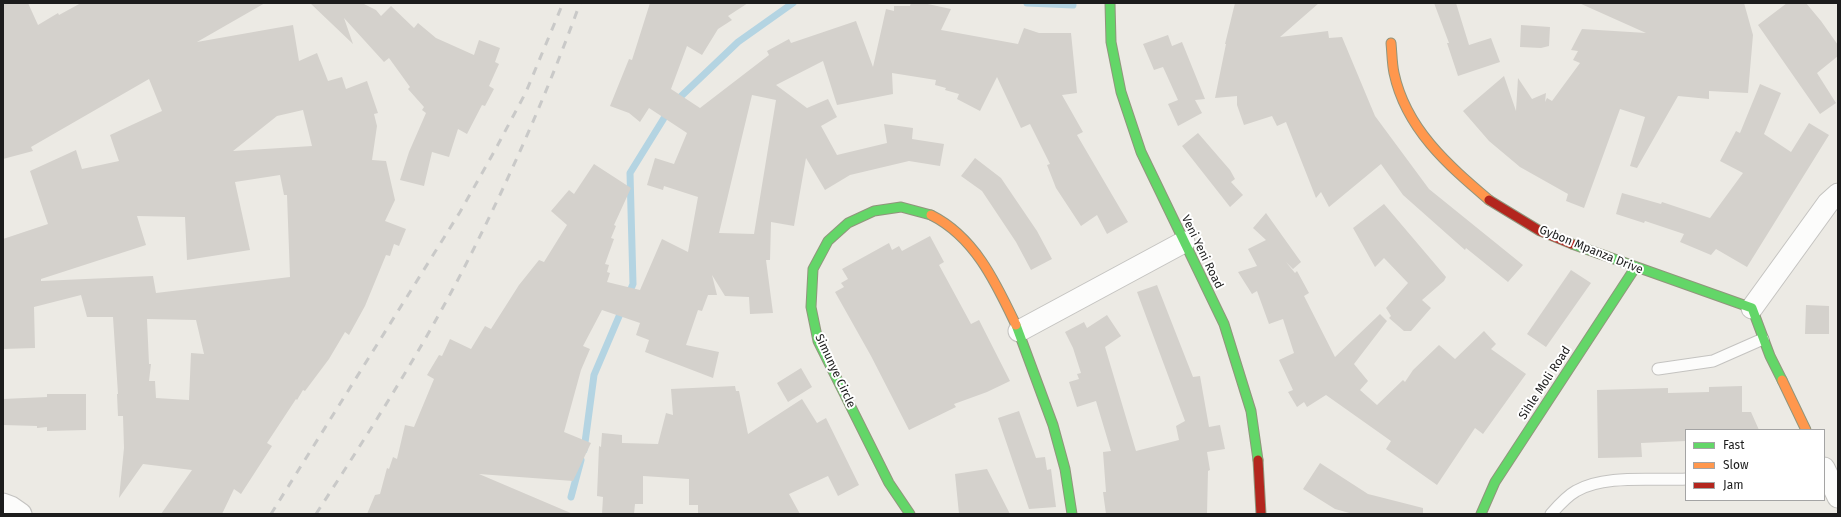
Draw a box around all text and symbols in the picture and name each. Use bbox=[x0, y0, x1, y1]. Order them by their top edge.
street label: Veni Yeni Road bbox=[1178, 213, 1226, 291]
street label: Gybon Mpanza Drive bbox=[1537, 223, 1645, 277]
street label: Simunye Circle bbox=[812, 332, 858, 410]
street label: Sihle Moli Road bbox=[1516, 344, 1574, 422]
legend bbox=[1685, 429, 1825, 501]
text: Fast bbox=[1723, 438, 1745, 452]
text: Slow bbox=[1723, 458, 1749, 472]
text: Jam bbox=[1723, 478, 1743, 492]

